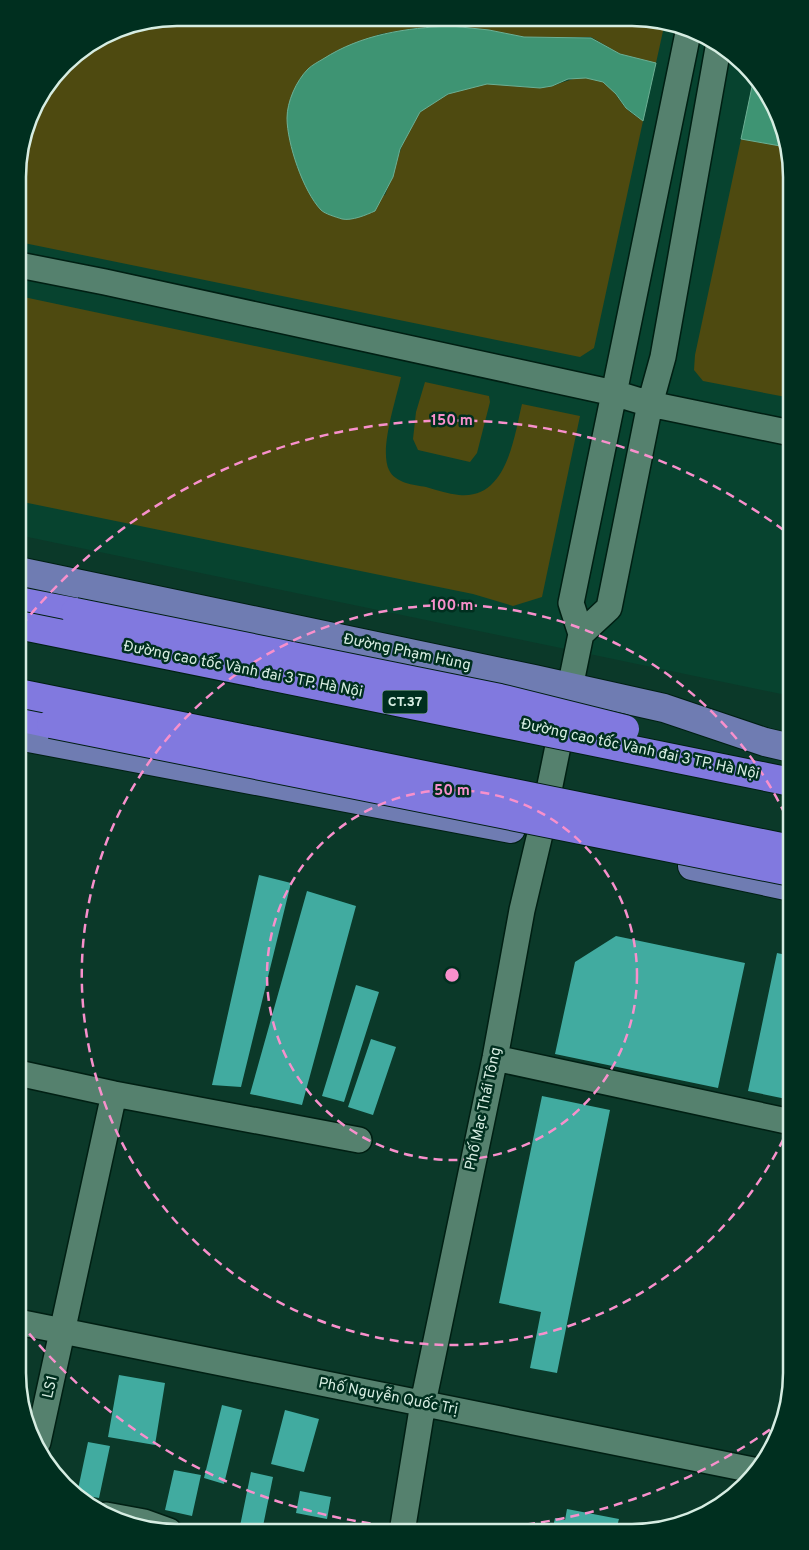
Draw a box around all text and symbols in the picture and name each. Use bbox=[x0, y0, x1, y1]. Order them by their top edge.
text: 150 m bbox=[431, 412, 473, 431]
text: 100 m bbox=[431, 597, 473, 616]
street label: Đường Phạm Hùng bbox=[342, 630, 472, 676]
street label: Đường cao tốc Vành đai 3 TP. Hà Nội bbox=[122, 636, 365, 703]
road number: CT.37 bbox=[382, 690, 428, 714]
street label: Đường cao tốc Vành đai 3 TP. Hà Nội bbox=[519, 714, 761, 785]
text: 50 m bbox=[434, 782, 470, 801]
centre of rings bbox=[443, 966, 461, 984]
street label: Phố Mạc Thái Tông bbox=[461, 1045, 506, 1172]
street label: Phố Nguyễn Quốc Trị bbox=[317, 1372, 460, 1420]
street label: LS1 bbox=[39, 1374, 63, 1400]

